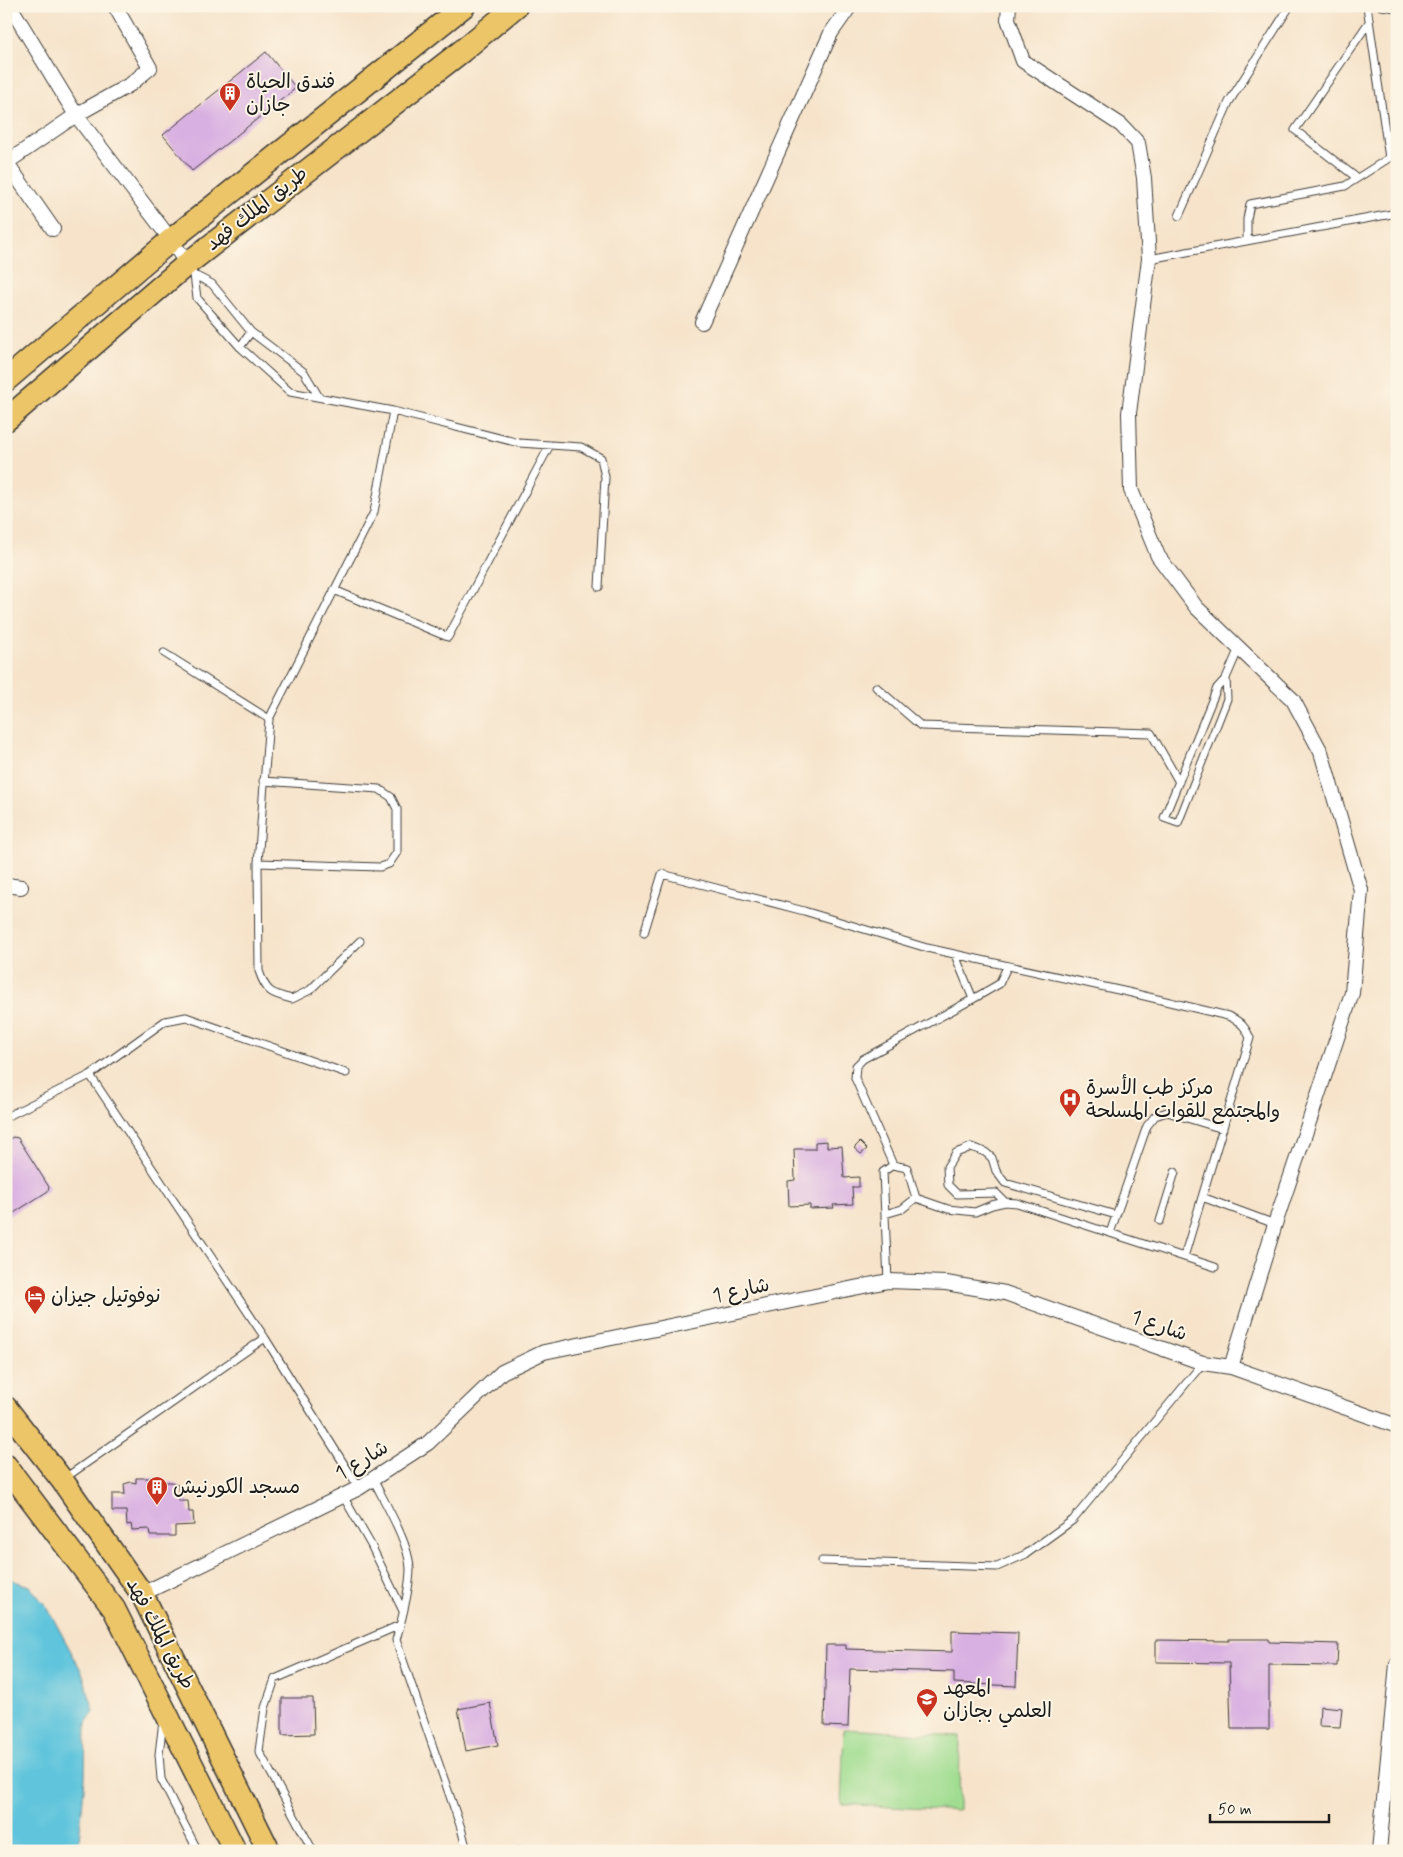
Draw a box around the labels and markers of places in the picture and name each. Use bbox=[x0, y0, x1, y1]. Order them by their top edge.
place label: فندق الحياة جازان bbox=[246, 69, 335, 119]
building icon: فندق الحياة جازان bbox=[218, 81, 242, 112]
place label: مركز طب الأسرة والمجتمع للقوات المسلحة bbox=[1086, 1074, 1280, 1125]
hospital icon: مركز طب الأسرة والمجتمع للقوات المسلحة bbox=[1058, 1087, 1082, 1118]
place label: نوفوتيل جيزان bbox=[51, 1283, 161, 1310]
hotel icon: نوفوتيل جيزان bbox=[23, 1284, 47, 1315]
place label: مسجد الكورنيش bbox=[173, 1474, 300, 1501]
building icon: مسجد الكورنيش bbox=[145, 1475, 169, 1506]
place label: المعهد العلمي بجازان bbox=[943, 1675, 1052, 1728]
school or university icon: المعهد العلمي بجازان bbox=[915, 1687, 939, 1718]

